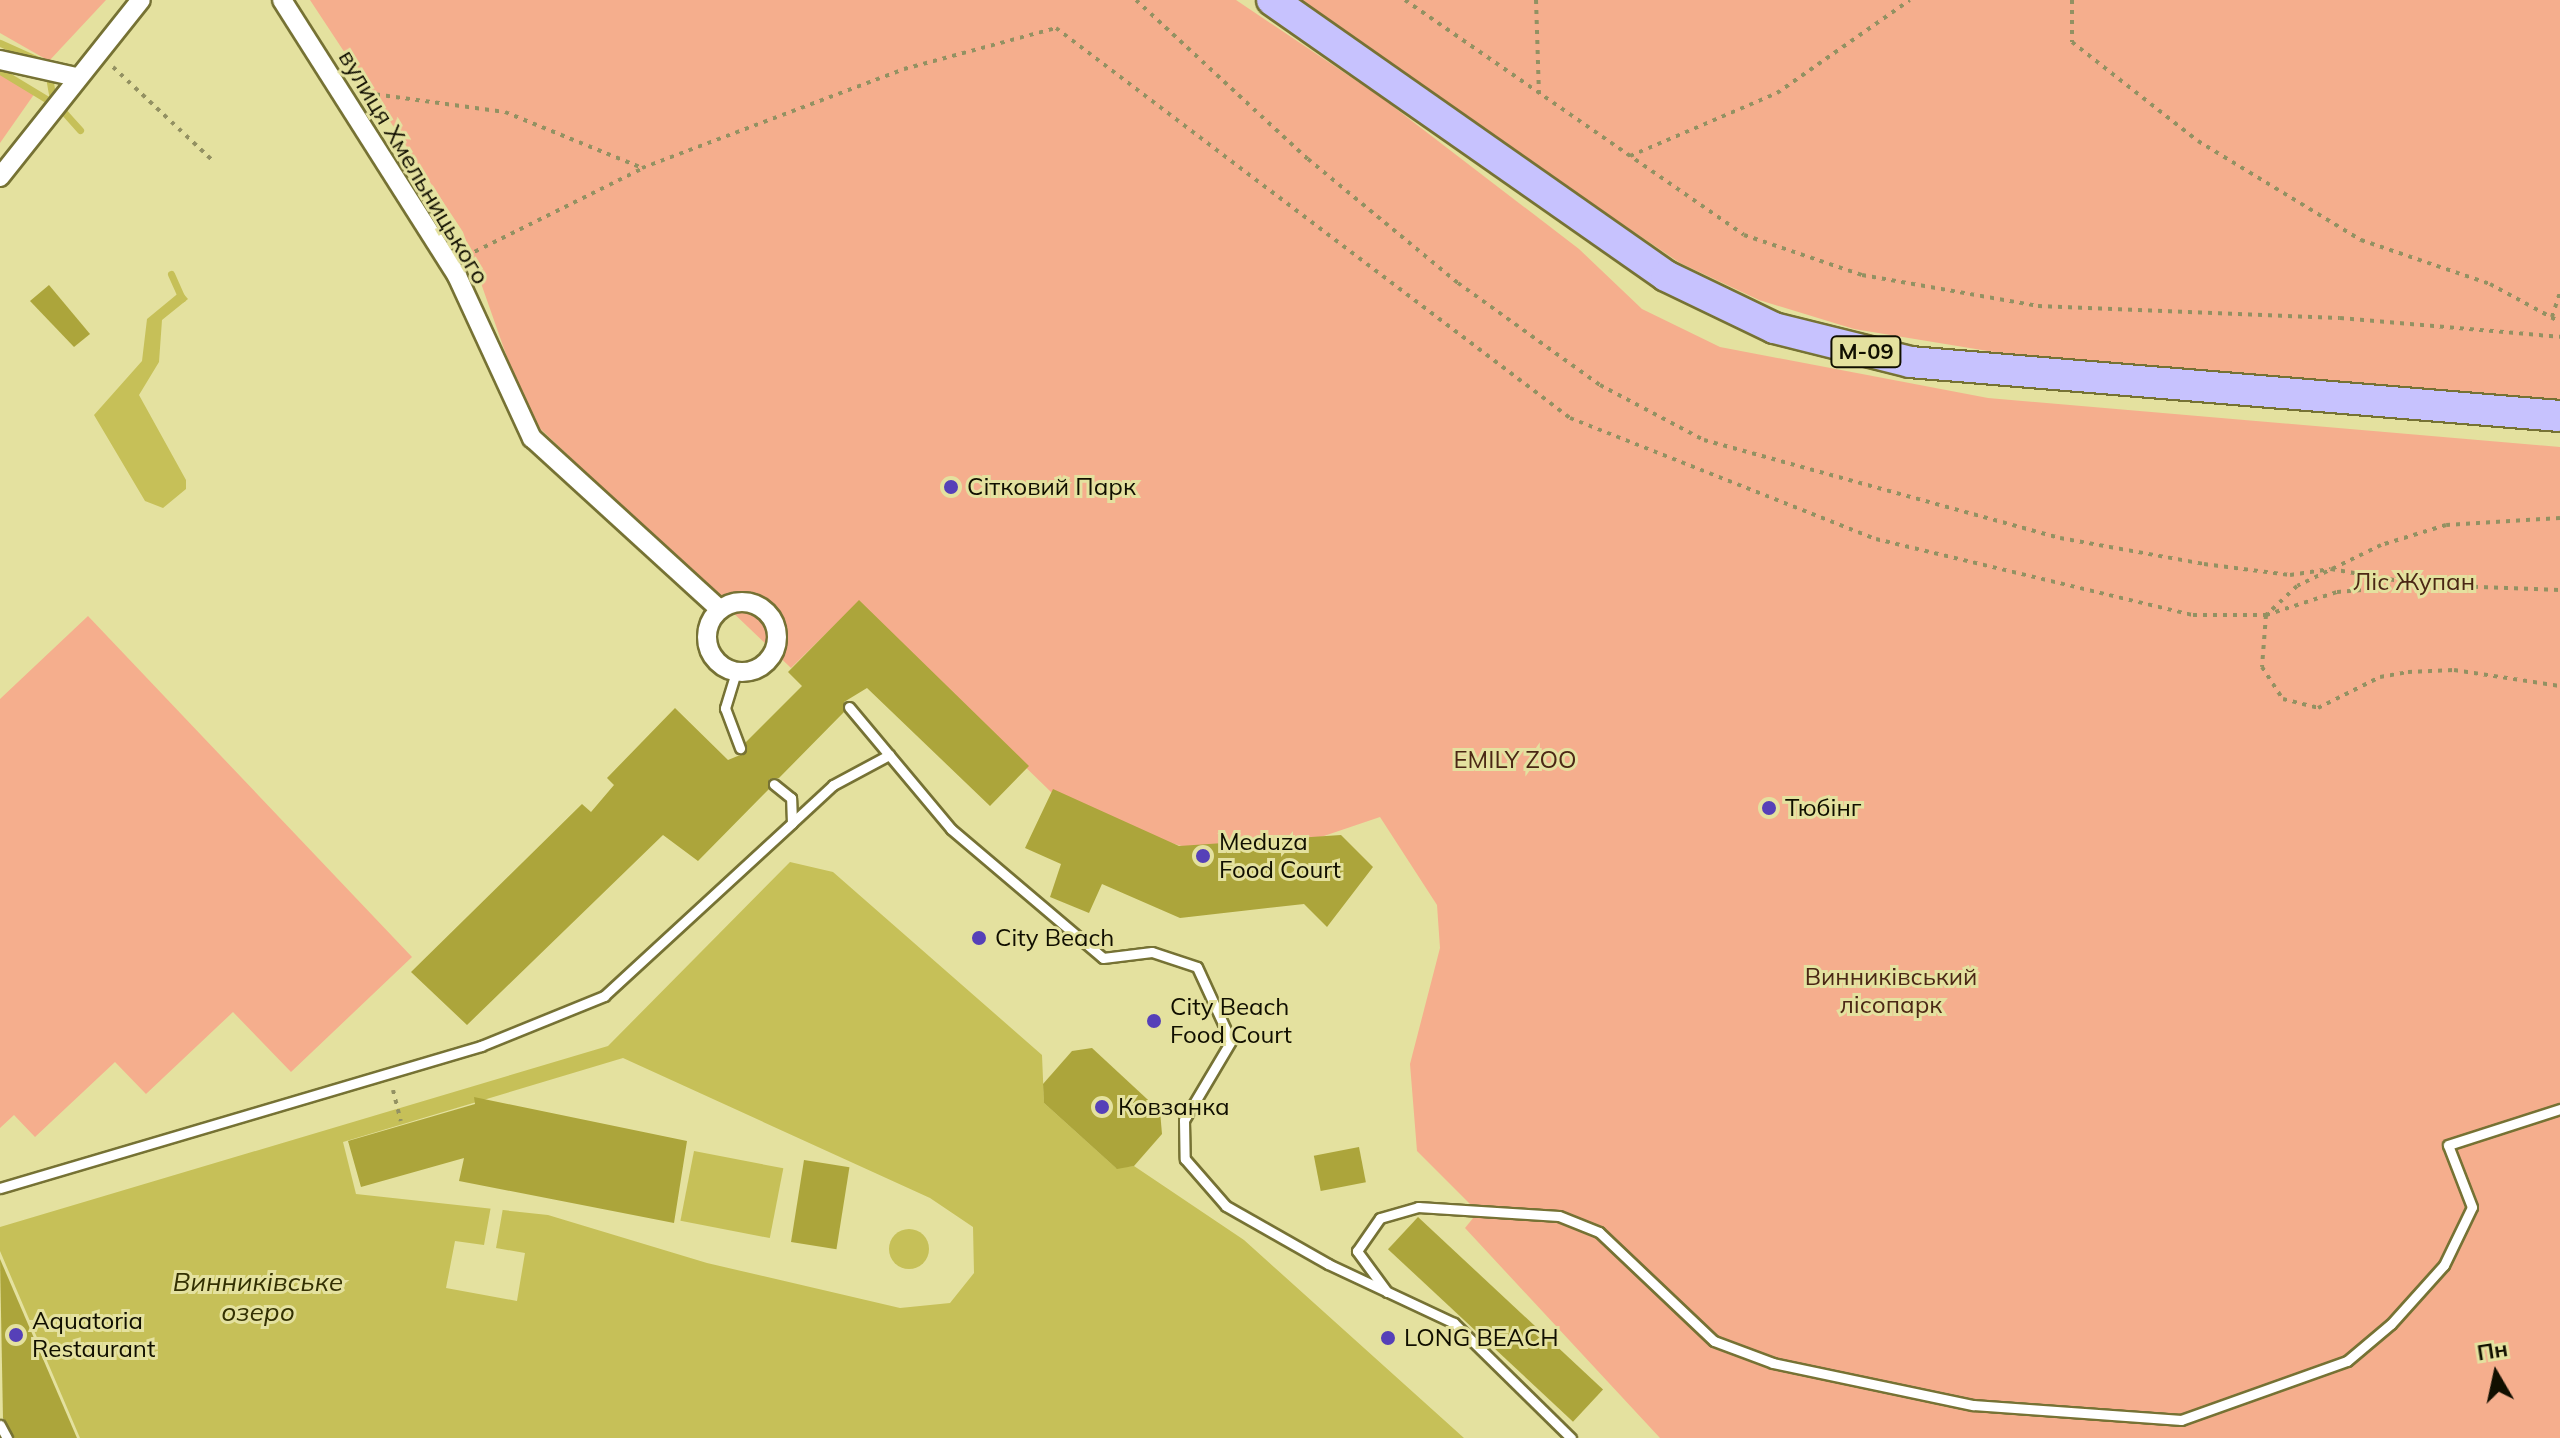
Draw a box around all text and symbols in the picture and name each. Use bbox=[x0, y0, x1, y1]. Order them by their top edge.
street label: вулиця Хмельницького bbox=[333, 45, 495, 289]
road number: М-09 bbox=[1830, 334, 1902, 370]
place label: Сітковий Парк bbox=[967, 473, 1136, 501]
marker: Сітковий Парк bbox=[942, 478, 960, 496]
park label: Ліс Жупан bbox=[2353, 568, 2475, 596]
park label: EMILY ZOO bbox=[1453, 746, 1577, 774]
place label: Тюбінг bbox=[1785, 794, 1862, 822]
marker: Тюбінг bbox=[1760, 799, 1778, 817]
place label: Meduza Food Court bbox=[1219, 828, 1341, 884]
marker: Meduza Food Court bbox=[1194, 847, 1212, 865]
place label: City Beach bbox=[995, 924, 1114, 952]
marker: City Beach bbox=[970, 929, 988, 947]
park label: Винниківський лісопарк bbox=[1805, 963, 1977, 1019]
place label: City Beach Food Court bbox=[1170, 993, 1292, 1049]
marker: City Beach Food Court bbox=[1145, 1012, 1163, 1030]
place label: Ковзанка bbox=[1118, 1093, 1230, 1121]
marker: Ковзанка bbox=[1093, 1098, 1111, 1116]
water label: Винниківське озеро bbox=[173, 1266, 343, 1328]
place label: Aquatoria Restaurant bbox=[32, 1307, 155, 1363]
place label: LONG BEACH bbox=[1404, 1324, 1559, 1352]
marker: Aquatoria Restaurant bbox=[7, 1326, 25, 1344]
marker: LONG BEACH bbox=[1379, 1329, 1397, 1347]
north arrow bbox=[2456, 1334, 2536, 1414]
text: Пн bbox=[2475, 1334, 2510, 1367]

